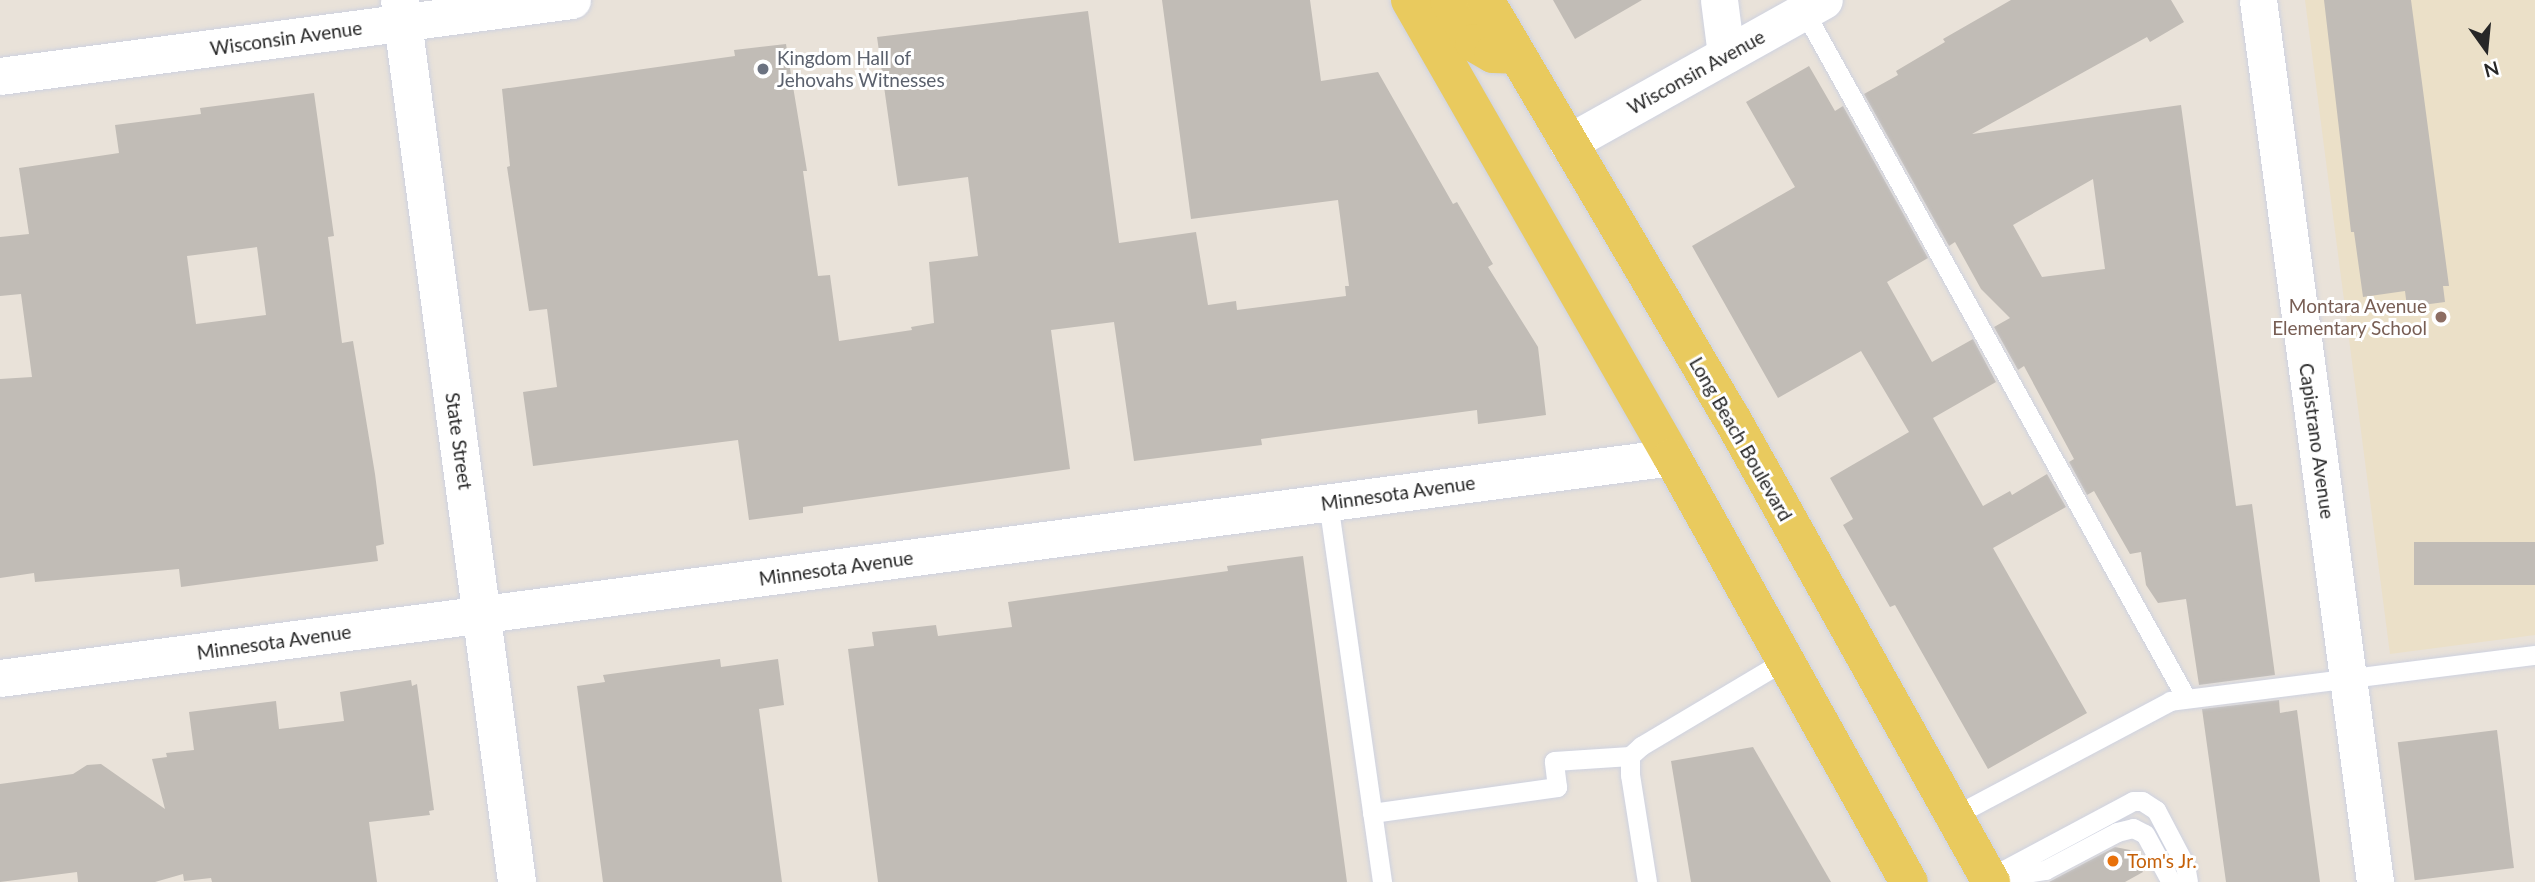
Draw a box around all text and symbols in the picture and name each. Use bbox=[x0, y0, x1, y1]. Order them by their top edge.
north arrow bbox=[2451, 14, 2521, 84]
street label: Wisconsin Avenue bbox=[208, 16, 364, 60]
street label: Wisconsin Avenue bbox=[1623, 25, 1769, 119]
place label: Kingdom Hall of Jehovahs Witnesses bbox=[777, 47, 945, 91]
text: N bbox=[2482, 57, 2502, 83]
marker: Kingdom Hall of Jehovahs Witnesses bbox=[755, 61, 771, 77]
place label: Montara Avenue Elementary School bbox=[2272, 295, 2427, 339]
marker: Montara Avenue Elementary School bbox=[2433, 309, 2449, 325]
street label: Long Beach Boulevard bbox=[1685, 353, 1797, 525]
street label: Capistrano Avenue bbox=[2295, 361, 2339, 521]
street label: State Street bbox=[441, 391, 477, 491]
street label: Minnesota Avenue bbox=[1319, 471, 1477, 515]
street label: Minnesota Avenue bbox=[757, 546, 915, 590]
street label: Minnesota Avenue bbox=[195, 620, 353, 664]
place label: Tom's Jr. bbox=[2127, 850, 2197, 872]
marker: Tom's Jr. bbox=[2105, 853, 2121, 869]

